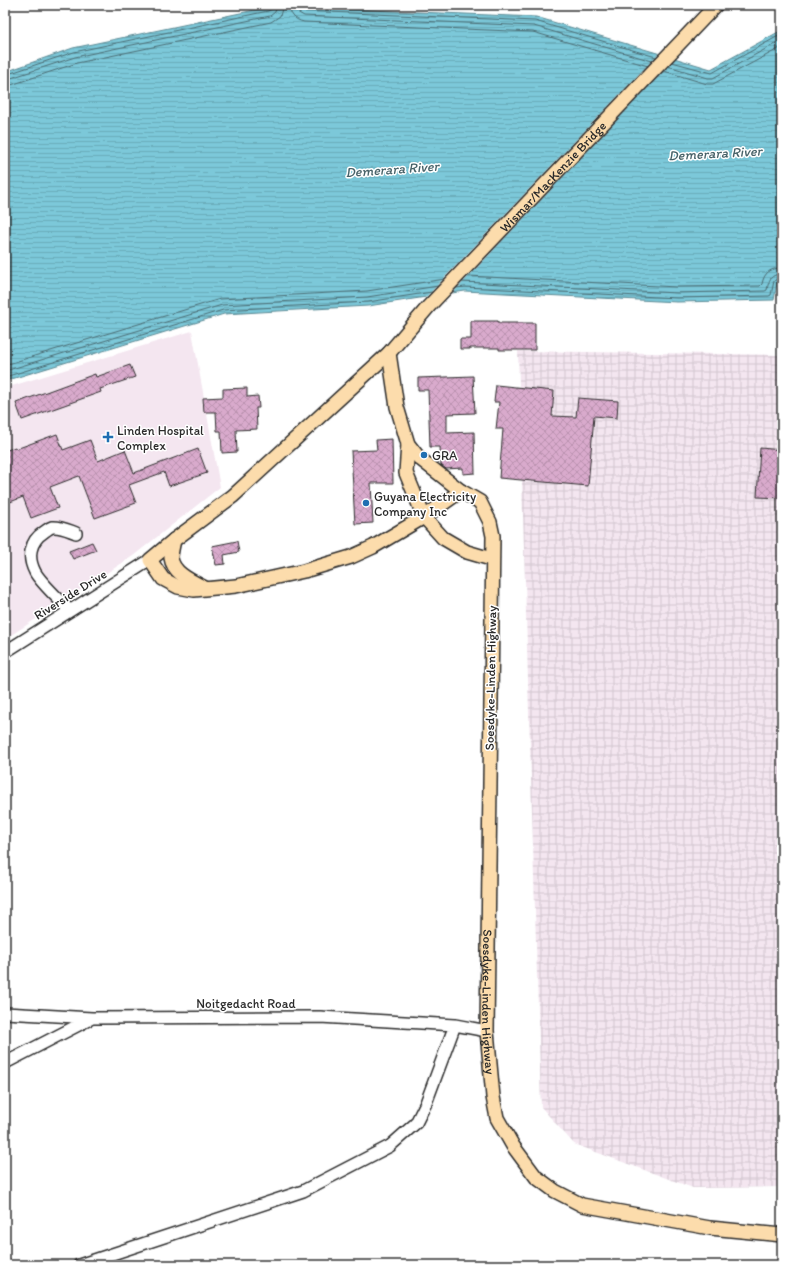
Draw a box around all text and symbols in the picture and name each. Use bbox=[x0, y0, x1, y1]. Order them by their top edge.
street label: Wismar/MacKenzie Bridge bbox=[497, 118, 609, 235]
water label: Demerara River bbox=[668, 142, 764, 164]
water label: Demerara River bbox=[345, 158, 441, 181]
place label: Linden Hospital Complex bbox=[117, 423, 204, 453]
marker: Linden Hospital Complex bbox=[102, 431, 114, 443]
place label: GRA bbox=[432, 448, 458, 463]
marker: GRA bbox=[419, 450, 429, 460]
place label: Guyana Electricity Company Inc bbox=[374, 489, 476, 519]
marker: Guyana Electricity Company Inc bbox=[361, 498, 371, 508]
street label: Riverside Drive bbox=[31, 566, 109, 623]
street label: Soesdyke-Linden Highway bbox=[482, 605, 499, 751]
street label: Soesdyke-Linden Highway bbox=[479, 929, 498, 1075]
street label: Noitgedacht Road bbox=[196, 996, 296, 1011]

